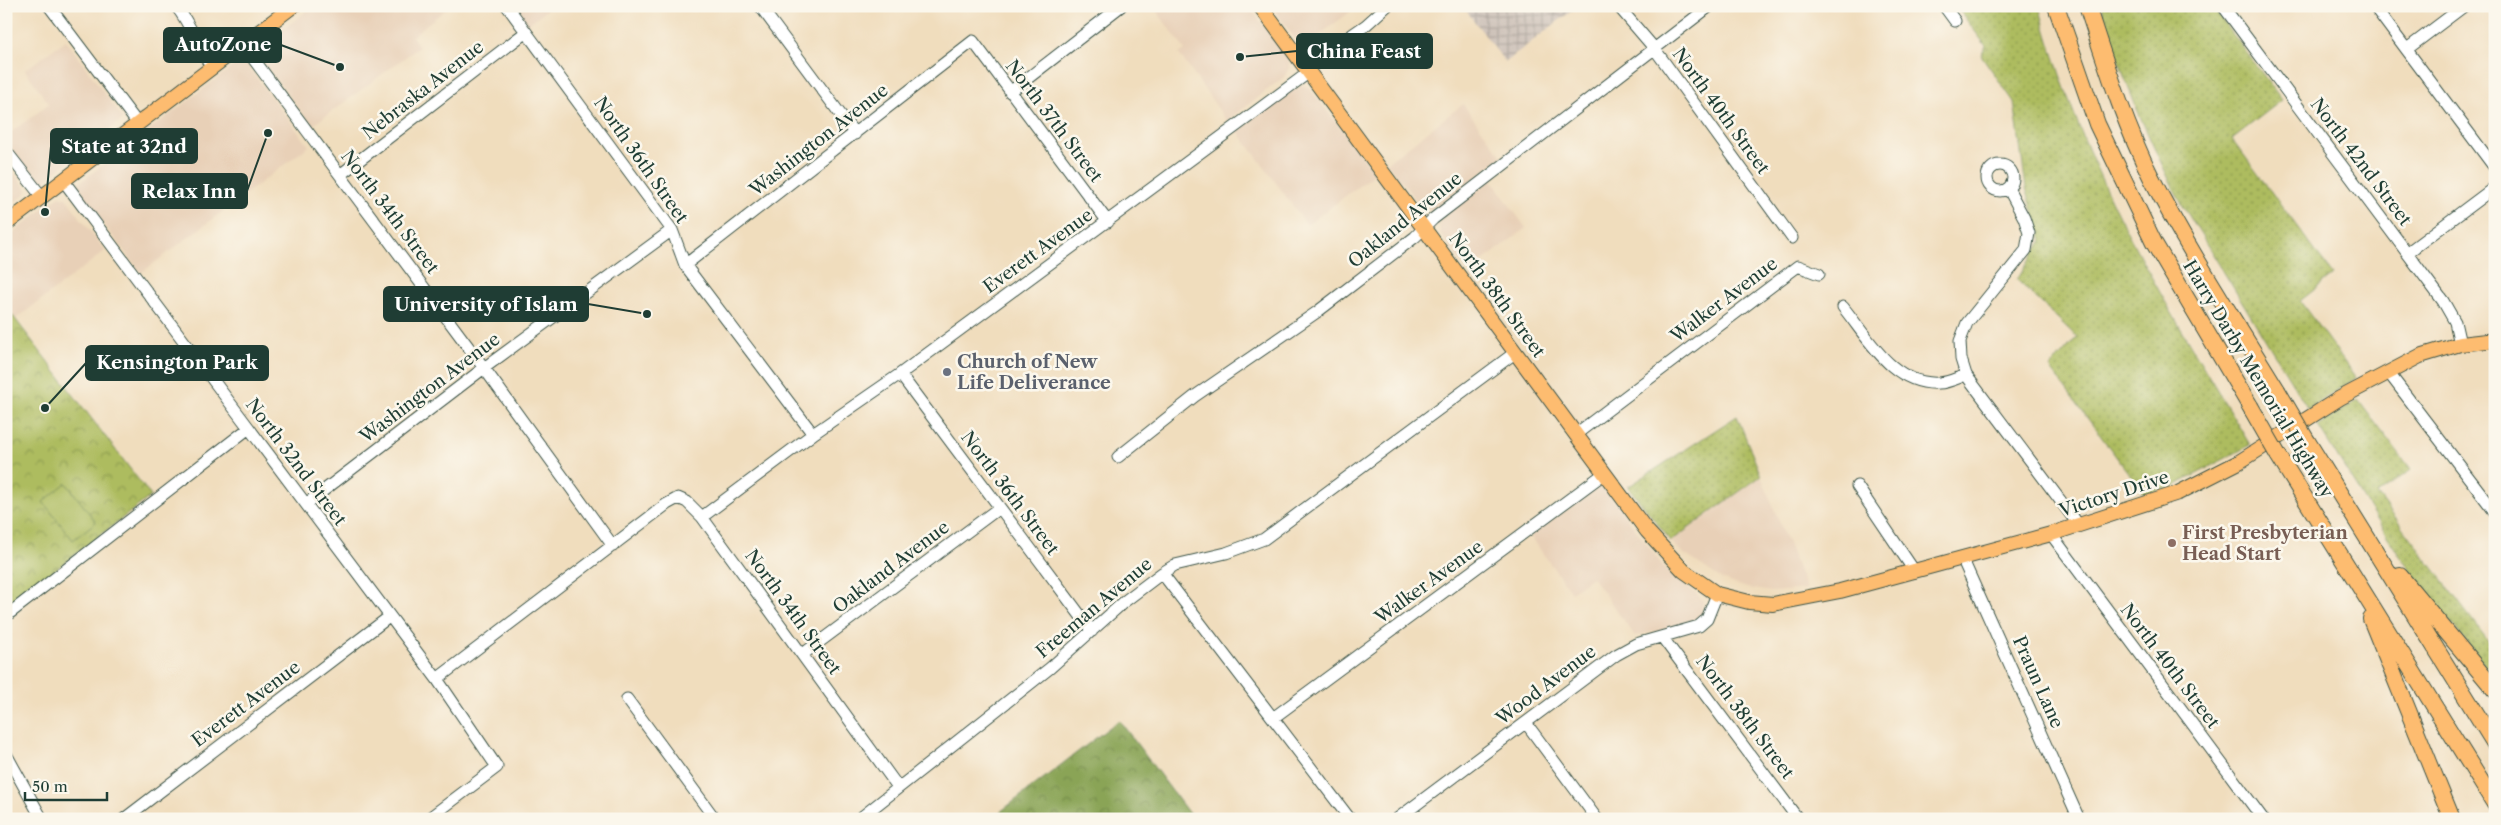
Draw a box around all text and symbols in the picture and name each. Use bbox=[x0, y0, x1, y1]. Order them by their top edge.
callout: AutoZone bbox=[164, 28, 281, 62]
text: AutoZone bbox=[174, 33, 271, 56]
callout: China Feast bbox=[1297, 34, 1432, 68]
street label: Nebraska Avenue bbox=[358, 36, 488, 144]
text: China Feast bbox=[1307, 40, 1422, 63]
street label: North 40th Street bbox=[1668, 44, 1775, 179]
street label: North 37th Street bbox=[1001, 55, 1108, 187]
street label: Washington Avenue bbox=[745, 79, 893, 202]
street label: North 36th Street bbox=[589, 93, 693, 228]
street label: North 42nd Street bbox=[2306, 94, 2417, 231]
callout: State at 32nd bbox=[51, 129, 197, 163]
text: State at 32nd bbox=[61, 135, 187, 158]
street label: North 34th Street bbox=[336, 146, 444, 279]
street label: Oakland Avenue bbox=[1344, 167, 1466, 273]
callout: Relax Inn bbox=[132, 174, 247, 208]
text: Relax Inn bbox=[142, 180, 236, 203]
street label: Everett Avenue bbox=[979, 204, 1097, 298]
street label: North 38th Street bbox=[1444, 228, 1550, 362]
street label: Walker Avenue bbox=[1665, 253, 1782, 348]
street label: Harry Darby Memorial Highway bbox=[2178, 256, 2338, 503]
callout: University of Islam bbox=[384, 287, 588, 321]
text: University of Islam bbox=[394, 293, 578, 316]
street label: Washington Avenue bbox=[355, 328, 504, 448]
callout: Kensington Park bbox=[86, 346, 268, 380]
text: Kensington Park bbox=[96, 351, 258, 374]
place label: Church of New Life Deliverance bbox=[957, 351, 1111, 394]
marker: Church of New Life Deliverance bbox=[941, 366, 953, 378]
street label: North 32nd Street bbox=[241, 394, 351, 531]
street label: North 36th Street bbox=[956, 427, 1064, 560]
street label: Victory Drive bbox=[2055, 466, 2172, 522]
street label: Oakland Avenue bbox=[828, 516, 954, 618]
place label: First Presbyterian Head Start bbox=[2182, 522, 2349, 565]
street label: Walker Avenue bbox=[1370, 535, 1487, 629]
marker: First Presbyterian Head Start bbox=[2166, 537, 2178, 549]
street label: North 34th Street bbox=[740, 545, 846, 679]
street label: Freeman Avenue bbox=[1031, 553, 1157, 663]
street label: North 40th Street bbox=[2116, 599, 2225, 733]
street label: Praun Lane bbox=[2008, 632, 2068, 732]
street label: Wood Avenue bbox=[1491, 640, 1600, 730]
street label: North 38th Street bbox=[1691, 651, 1799, 784]
street label: Everett Avenue bbox=[188, 656, 304, 752]
scale bar bbox=[25, 770, 108, 802]
text: 50 m bbox=[32, 777, 68, 796]

